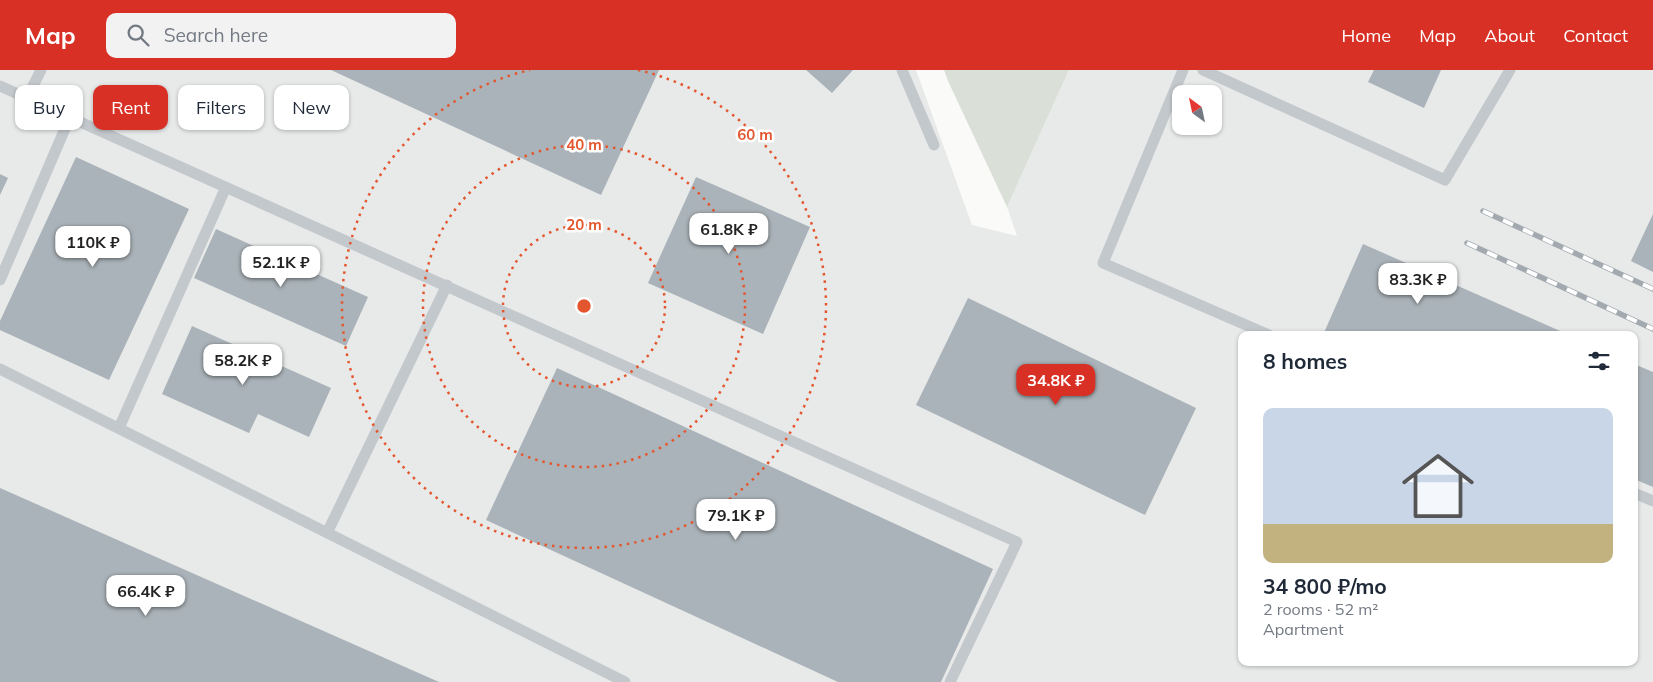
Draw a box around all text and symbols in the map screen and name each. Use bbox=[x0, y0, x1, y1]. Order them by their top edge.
search box bbox=[106, 13, 456, 58]
text: Map bbox=[25, 20, 76, 50]
icon: search bbox=[124, 21, 152, 49]
text: Search here bbox=[164, 23, 268, 47]
text: Home bbox=[1341, 24, 1391, 47]
text: Map bbox=[1419, 24, 1456, 47]
text: About bbox=[1484, 24, 1535, 47]
text: Contact bbox=[1563, 24, 1628, 47]
chip: Buy bbox=[15, 85, 83, 130]
chip: Rent bbox=[93, 85, 168, 130]
chip: Filters bbox=[178, 85, 264, 130]
chip: New bbox=[274, 85, 349, 130]
north arrow bbox=[1172, 85, 1222, 135]
map controls bbox=[1172, 85, 1222, 135]
text: 60 m bbox=[737, 125, 773, 144]
text: 40 m bbox=[566, 135, 602, 154]
pin: 61.8K ₽ bbox=[683, 212, 775, 255]
text: 20 m bbox=[566, 215, 602, 234]
text: 61.8K ₽ bbox=[700, 219, 758, 239]
pin: 110K ₽ bbox=[52, 226, 134, 268]
text: 110K ₽ bbox=[66, 232, 120, 252]
pin: 52.1K ₽ bbox=[235, 246, 327, 288]
text: 52.1K ₽ bbox=[252, 252, 310, 272]
pin: 83.3K ₽ bbox=[1372, 262, 1464, 305]
text: 83.3K ₽ bbox=[1389, 269, 1447, 289]
centre of rings bbox=[575, 297, 593, 315]
pin: 58.2K ₽ bbox=[197, 344, 289, 386]
icon: filters bbox=[1585, 347, 1613, 375]
text: 8 homes bbox=[1263, 348, 1347, 374]
text: 58.2K ₽ bbox=[214, 350, 272, 370]
pin: 34.8K ₽ bbox=[1010, 364, 1102, 406]
text: 34.8K ₽ bbox=[1027, 370, 1085, 390]
icon: home bbox=[1393, 441, 1483, 531]
pin: 79.1K ₽ bbox=[690, 498, 782, 541]
text: 79.1K ₽ bbox=[707, 505, 765, 525]
text: 34 800 ₽/mo bbox=[1263, 573, 1387, 599]
pin: 66.4K ₽ bbox=[100, 574, 192, 617]
text: 66.4K ₽ bbox=[117, 581, 175, 601]
text: 2 rooms · 52 m² bbox=[1263, 599, 1378, 619]
text: Apartment bbox=[1263, 619, 1344, 639]

